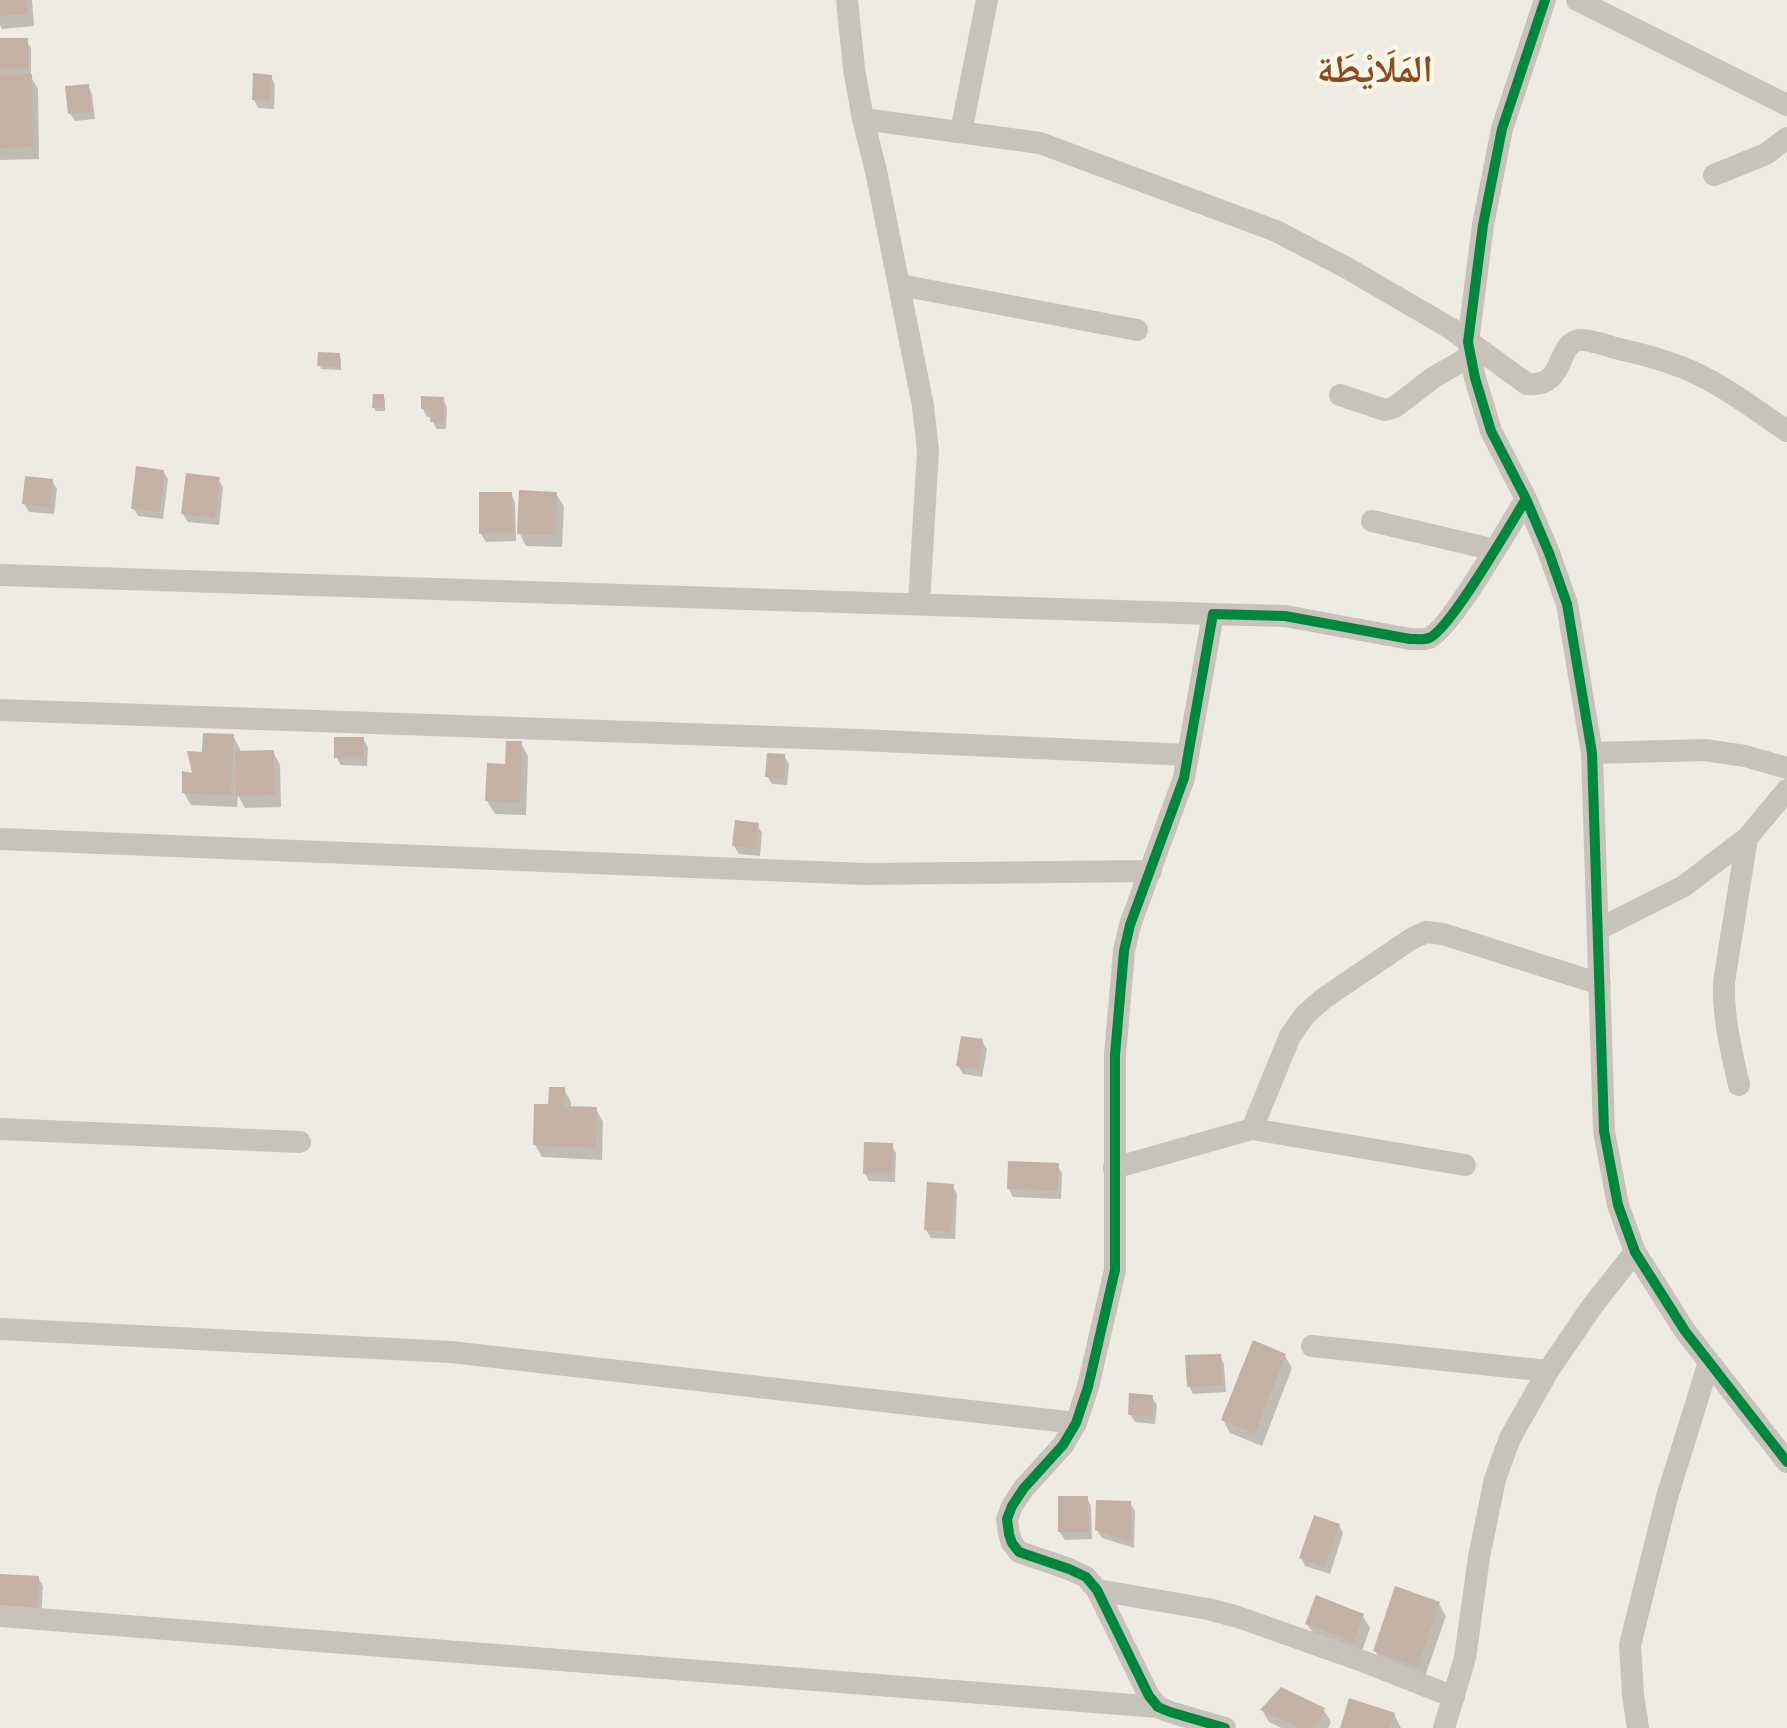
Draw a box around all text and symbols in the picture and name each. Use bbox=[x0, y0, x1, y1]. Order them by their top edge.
district label: المَلَايْطَة bbox=[1317, 48, 1433, 94]

